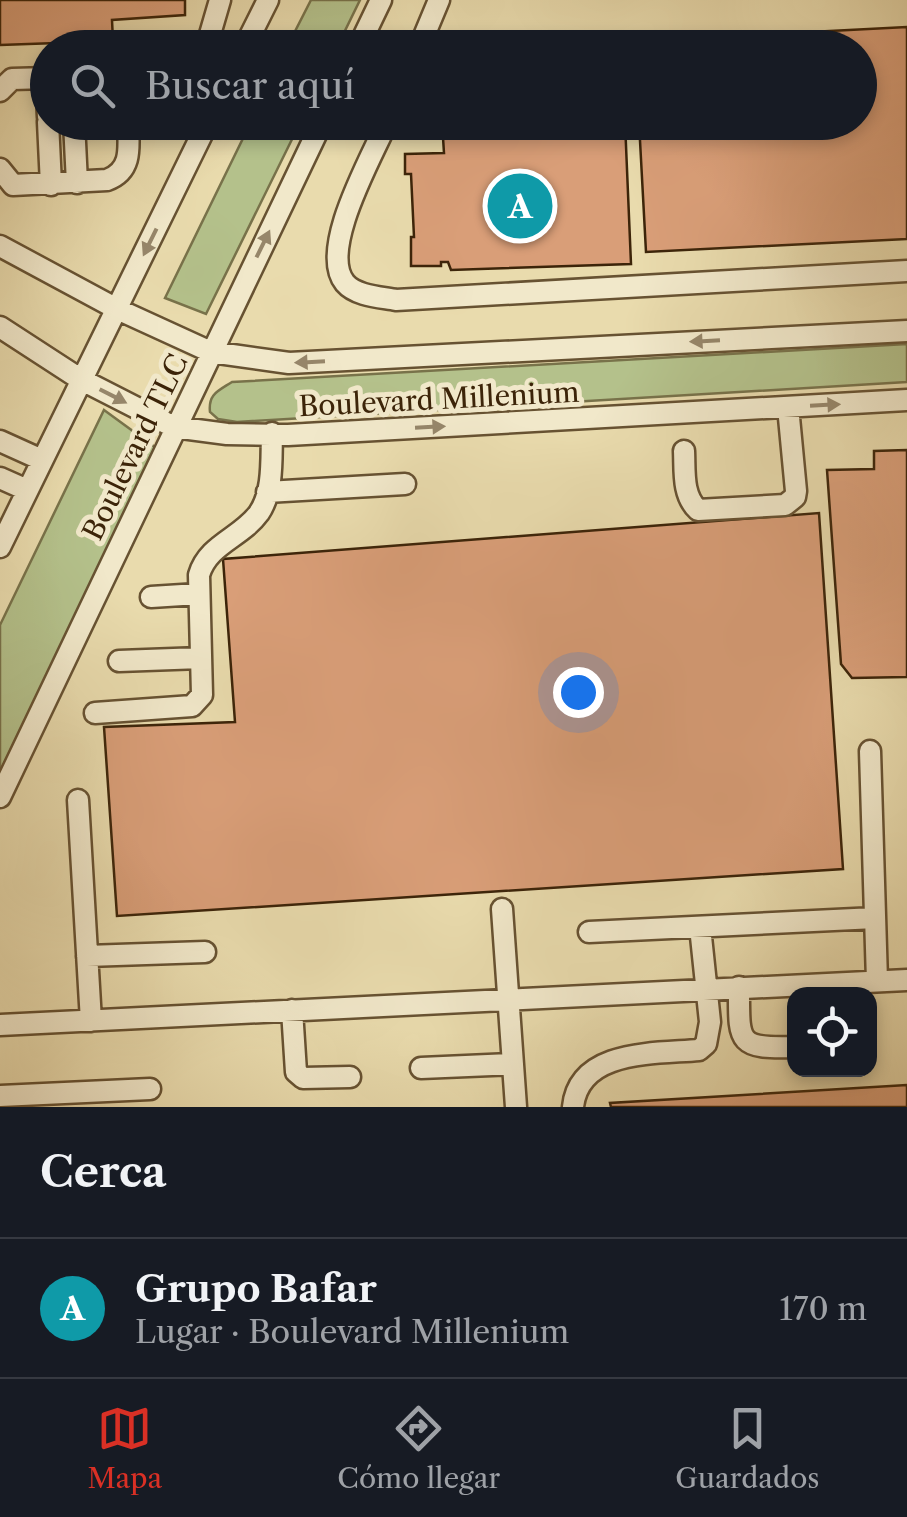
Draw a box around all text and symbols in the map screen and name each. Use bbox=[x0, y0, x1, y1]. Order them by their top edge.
search box bbox=[30, 30, 877, 140]
icon: search bbox=[65, 58, 120, 113]
text: Buscar aquí bbox=[145, 62, 355, 109]
pin: A bbox=[488, 168, 552, 244]
one-way arrow bbox=[142, 227, 159, 256]
one-way arrow bbox=[254, 230, 271, 259]
one-way arrow bbox=[688, 333, 720, 349]
street label: Boulevard TLC bbox=[75, 348, 195, 546]
one-way arrow bbox=[294, 354, 326, 370]
street label: Boulevard Millenium bbox=[298, 375, 580, 423]
one-way arrow bbox=[99, 387, 128, 404]
one-way arrow bbox=[809, 397, 841, 413]
one-way arrow bbox=[415, 419, 447, 435]
your location bbox=[553, 667, 604, 718]
map controls bbox=[787, 987, 877, 1077]
button: locate bbox=[787, 987, 877, 1077]
text: Cerca bbox=[40, 1146, 166, 1198]
text: Grupo Bafar bbox=[135, 1265, 377, 1312]
text: A bbox=[60, 1289, 85, 1328]
text: 170 m bbox=[779, 1289, 867, 1328]
text: Lugar · Boulevard Millenium bbox=[135, 1312, 569, 1351]
tab: Mapa bbox=[87, 1401, 162, 1495]
tab: Cómo llegar bbox=[337, 1401, 500, 1495]
tab: Guardados bbox=[675, 1401, 820, 1495]

